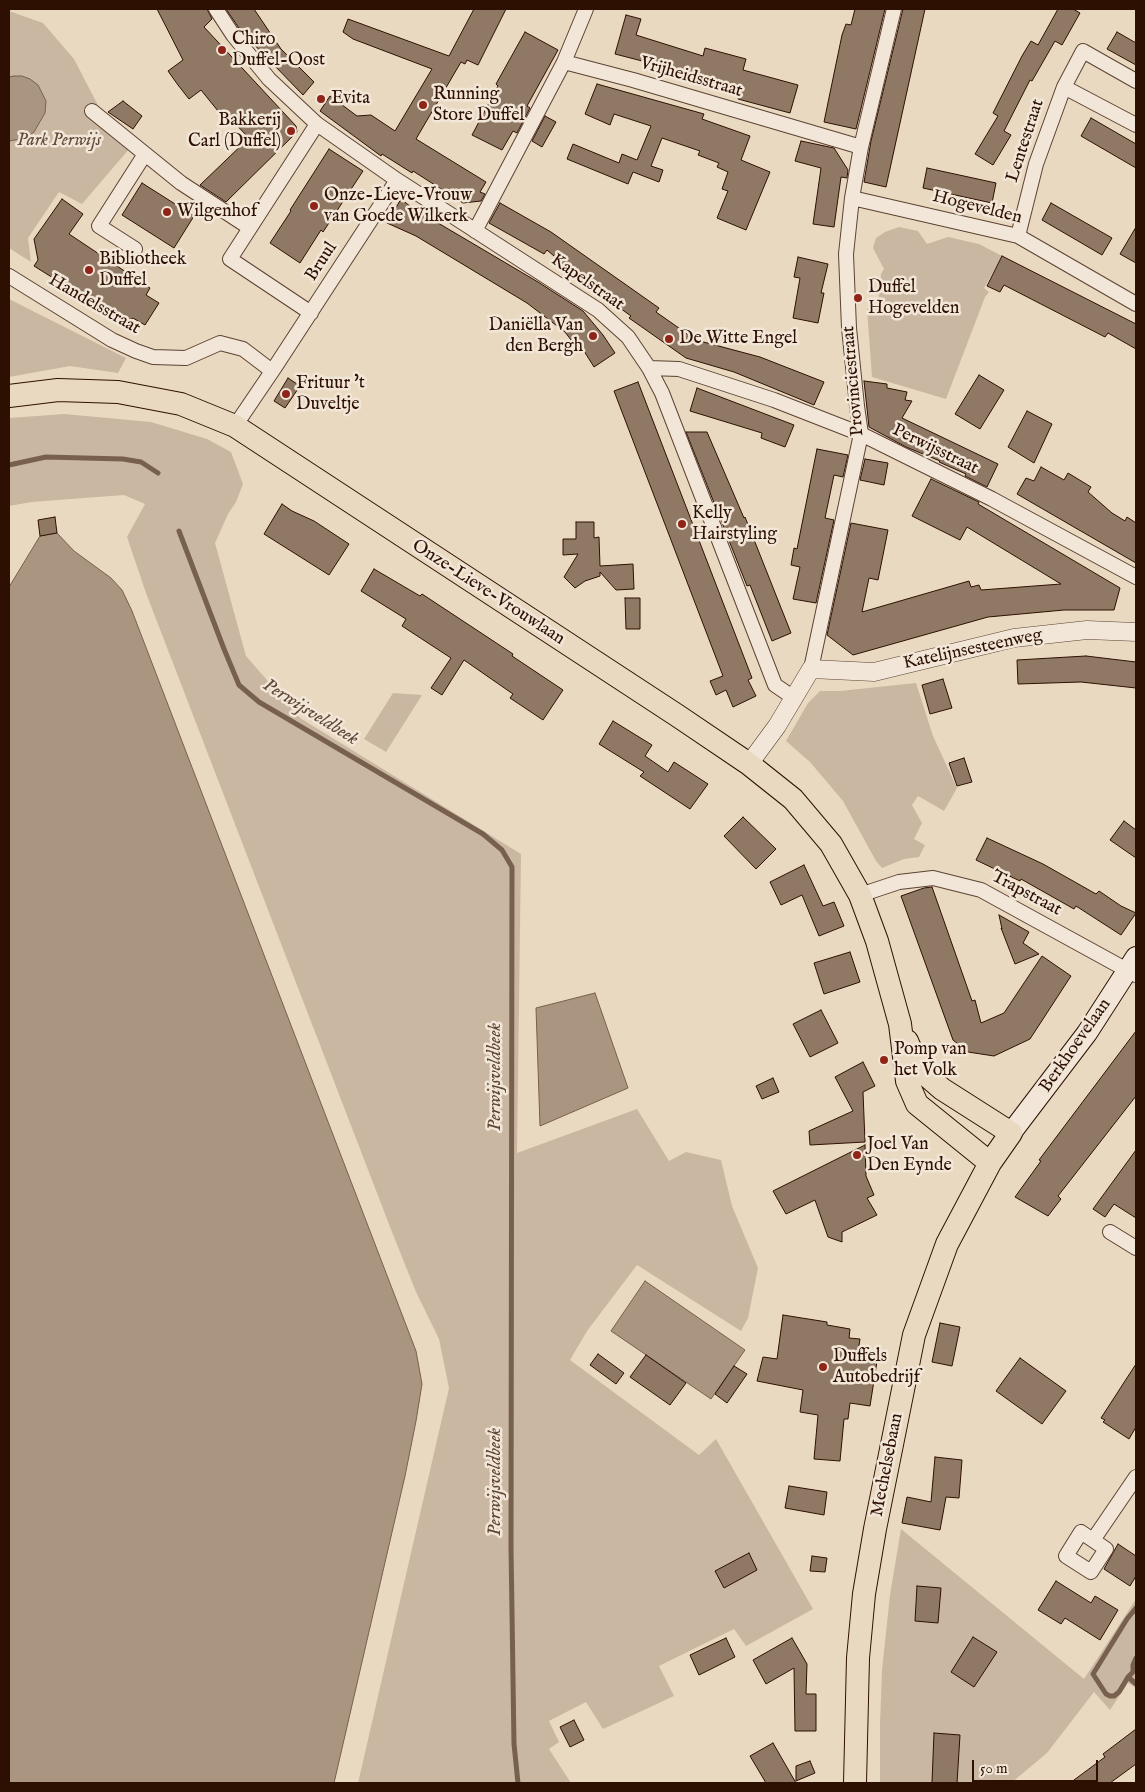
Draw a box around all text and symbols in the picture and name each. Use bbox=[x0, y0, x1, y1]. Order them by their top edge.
place label: Chiro Duffel-Oost bbox=[232, 29, 325, 72]
marker: Chiro Duffel-Oost bbox=[216, 44, 228, 56]
street label: Vrijheidsstraat bbox=[637, 53, 745, 103]
place label: Running Store Duffel bbox=[433, 84, 524, 126]
place label: Evita bbox=[331, 88, 370, 110]
marker: Evita bbox=[315, 93, 327, 105]
street label: Lentestraat bbox=[1002, 97, 1050, 185]
marker: Running Store Duffel bbox=[417, 99, 429, 111]
place label: Bakkerij Carl (Duffel) bbox=[188, 110, 281, 152]
marker: Bakkerij Carl (Duffel) bbox=[285, 125, 297, 137]
park label: Park Perwijs bbox=[17, 130, 101, 152]
place label: Onze-Lieve-Vrouw van Goede Wilkerk bbox=[324, 185, 472, 228]
street label: Hogevelden bbox=[930, 186, 1024, 230]
marker: Onze-Lieve-Vrouw van Goede Wilkerk bbox=[308, 200, 320, 212]
place label: Wilgenhof bbox=[177, 201, 257, 223]
marker: Wilgenhof bbox=[161, 206, 173, 218]
street label: Bruul bbox=[301, 238, 343, 286]
place label: Bibliotheek Duffel bbox=[99, 249, 186, 292]
street label: Kapelstraat bbox=[546, 250, 628, 316]
marker: Bibliotheek Duffel bbox=[83, 264, 95, 276]
street label: Handelsstraat bbox=[44, 270, 144, 340]
place label: Duffel Hogevelden bbox=[868, 277, 959, 320]
marker: Duffel Hogevelden bbox=[852, 292, 864, 304]
place label: Daniëlla Van den Bergh bbox=[489, 315, 583, 358]
street label: Provinciestraat bbox=[838, 325, 870, 437]
place label: De Witte Engel bbox=[679, 328, 797, 350]
marker: Daniëlla Van den Bergh bbox=[587, 330, 599, 342]
marker: De Witte Engel bbox=[663, 333, 675, 345]
place label: Frituur 't Duveltje bbox=[296, 373, 365, 416]
marker: Frituur 't Duveltje bbox=[280, 388, 292, 400]
street label: Perwijsstraat bbox=[888, 420, 982, 480]
place label: Kelly Hairstyling bbox=[692, 503, 777, 546]
marker: Kelly Hairstyling bbox=[676, 518, 688, 530]
street label: Onze-Lieve-Vrouwlaan bbox=[407, 535, 569, 651]
street label: Katelijnsesteenweg bbox=[902, 625, 1044, 675]
water label: Perwijsveldbeek bbox=[258, 675, 362, 751]
street label: Trapstraat bbox=[987, 866, 1065, 922]
street label: Berkhoevelaan bbox=[1036, 995, 1116, 1097]
water label: Perwijsveldbeek bbox=[485, 1023, 507, 1131]
place label: Pomp van het Volk bbox=[894, 1039, 967, 1082]
marker: Pomp van het Volk bbox=[878, 1054, 890, 1066]
place label: Joel Van Den Eynde bbox=[867, 1134, 952, 1176]
marker: Joel Van Den Eynde bbox=[851, 1149, 863, 1161]
place label: Duffels Autobedrijf bbox=[833, 1346, 920, 1388]
marker: Duffels Autobedrijf bbox=[817, 1361, 829, 1373]
street label: Mechelsebaan bbox=[867, 1411, 909, 1519]
water label: Perwijsveldbeek bbox=[485, 1428, 507, 1536]
scale bar bbox=[975, 1750, 1101, 1782]
text: 50 m bbox=[980, 1759, 1008, 1778]

